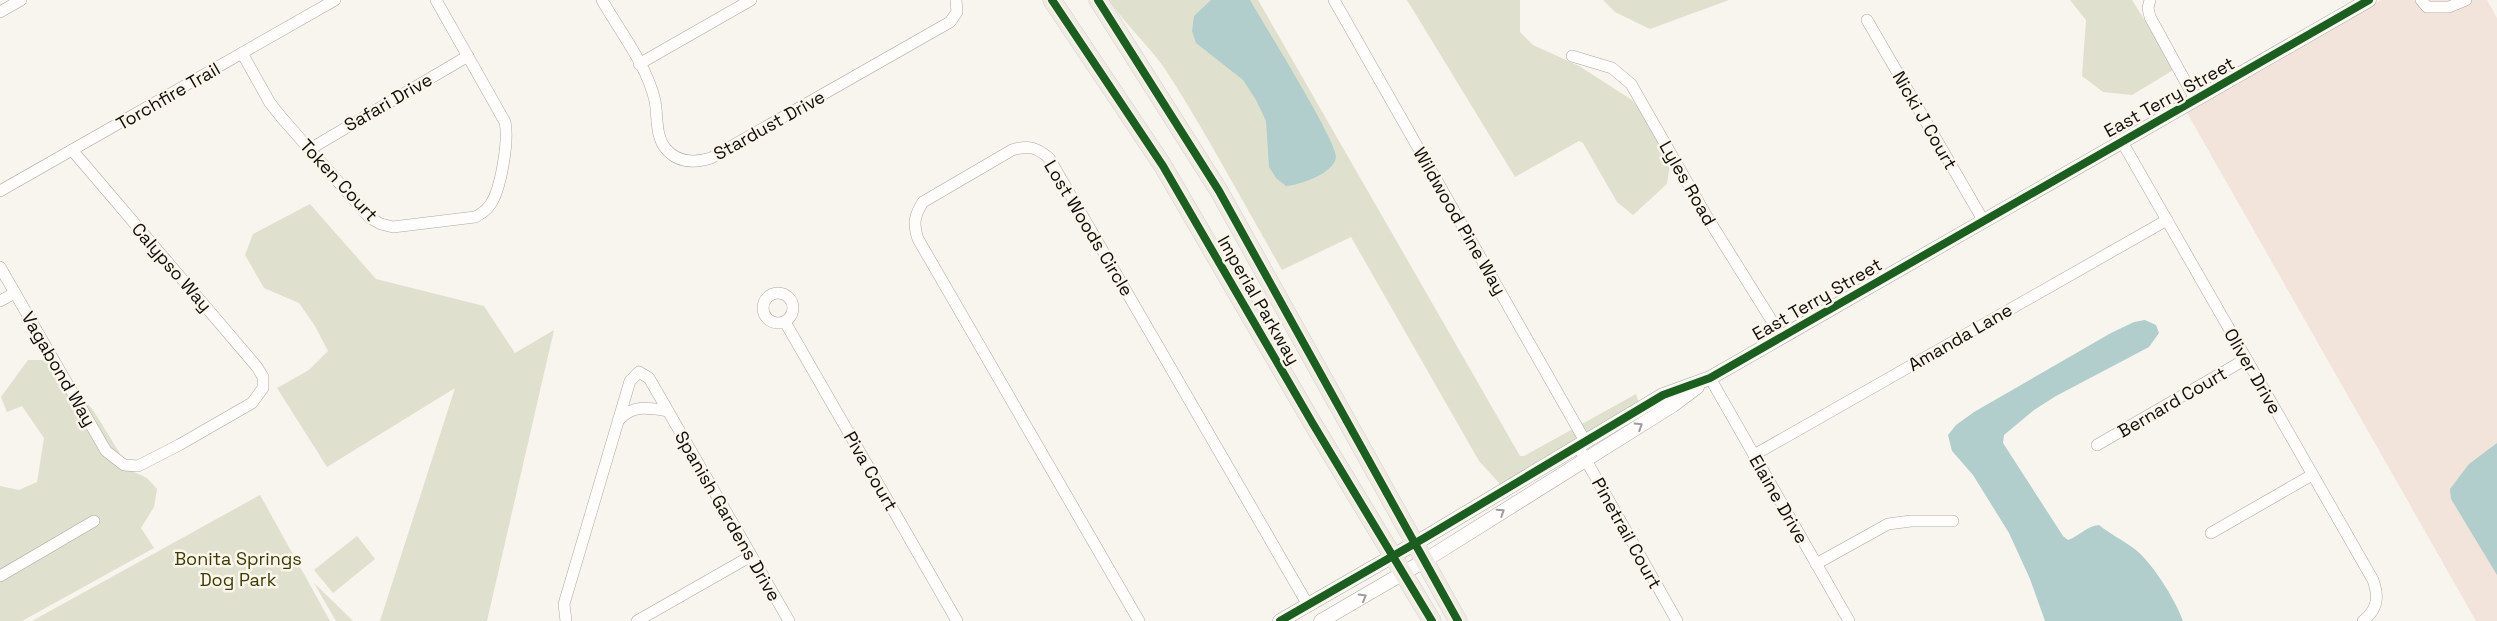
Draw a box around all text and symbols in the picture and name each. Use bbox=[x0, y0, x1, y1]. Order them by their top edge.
street label: East Terry Street bbox=[2100, 52, 2238, 142]
street label: Torchfire Trail bbox=[112, 57, 224, 135]
street label: Nicki J Court bbox=[1888, 67, 1962, 173]
street label: Safari Drive bbox=[340, 68, 436, 136]
street label: Stardust Drive bbox=[709, 85, 829, 165]
street label: Token Court bbox=[295, 134, 383, 226]
street label: Lyles Road bbox=[1655, 136, 1721, 230]
street label: Wildwood Pine Way bbox=[1408, 143, 1512, 299]
street label: Lost Woods Circle bbox=[1039, 156, 1139, 300]
street label: Calypso Way bbox=[127, 218, 217, 316]
street label: Imperial Parkway bbox=[1213, 231, 1305, 369]
street label: East Terry Street bbox=[1748, 253, 1886, 345]
street label: Amanda Lane bbox=[1904, 298, 2016, 376]
street label: Vagabond Way bbox=[17, 307, 101, 431]
street label: Oliver Drive bbox=[2219, 324, 2287, 418]
street label: Bernard Court bbox=[2113, 361, 2231, 443]
one-way arrow bbox=[1634, 422, 1643, 432]
street label: Spanish Gardens Drive bbox=[670, 427, 786, 605]
street label: Piva Court bbox=[839, 427, 903, 515]
street label: Elaine Drive bbox=[1744, 450, 1814, 548]
street label: Pinetrail Court bbox=[1587, 473, 1667, 593]
one-way arrow bbox=[1496, 508, 1505, 518]
park label: Bonita Springs Dog Park bbox=[174, 547, 302, 591]
one-way arrow bbox=[1357, 593, 1366, 603]

